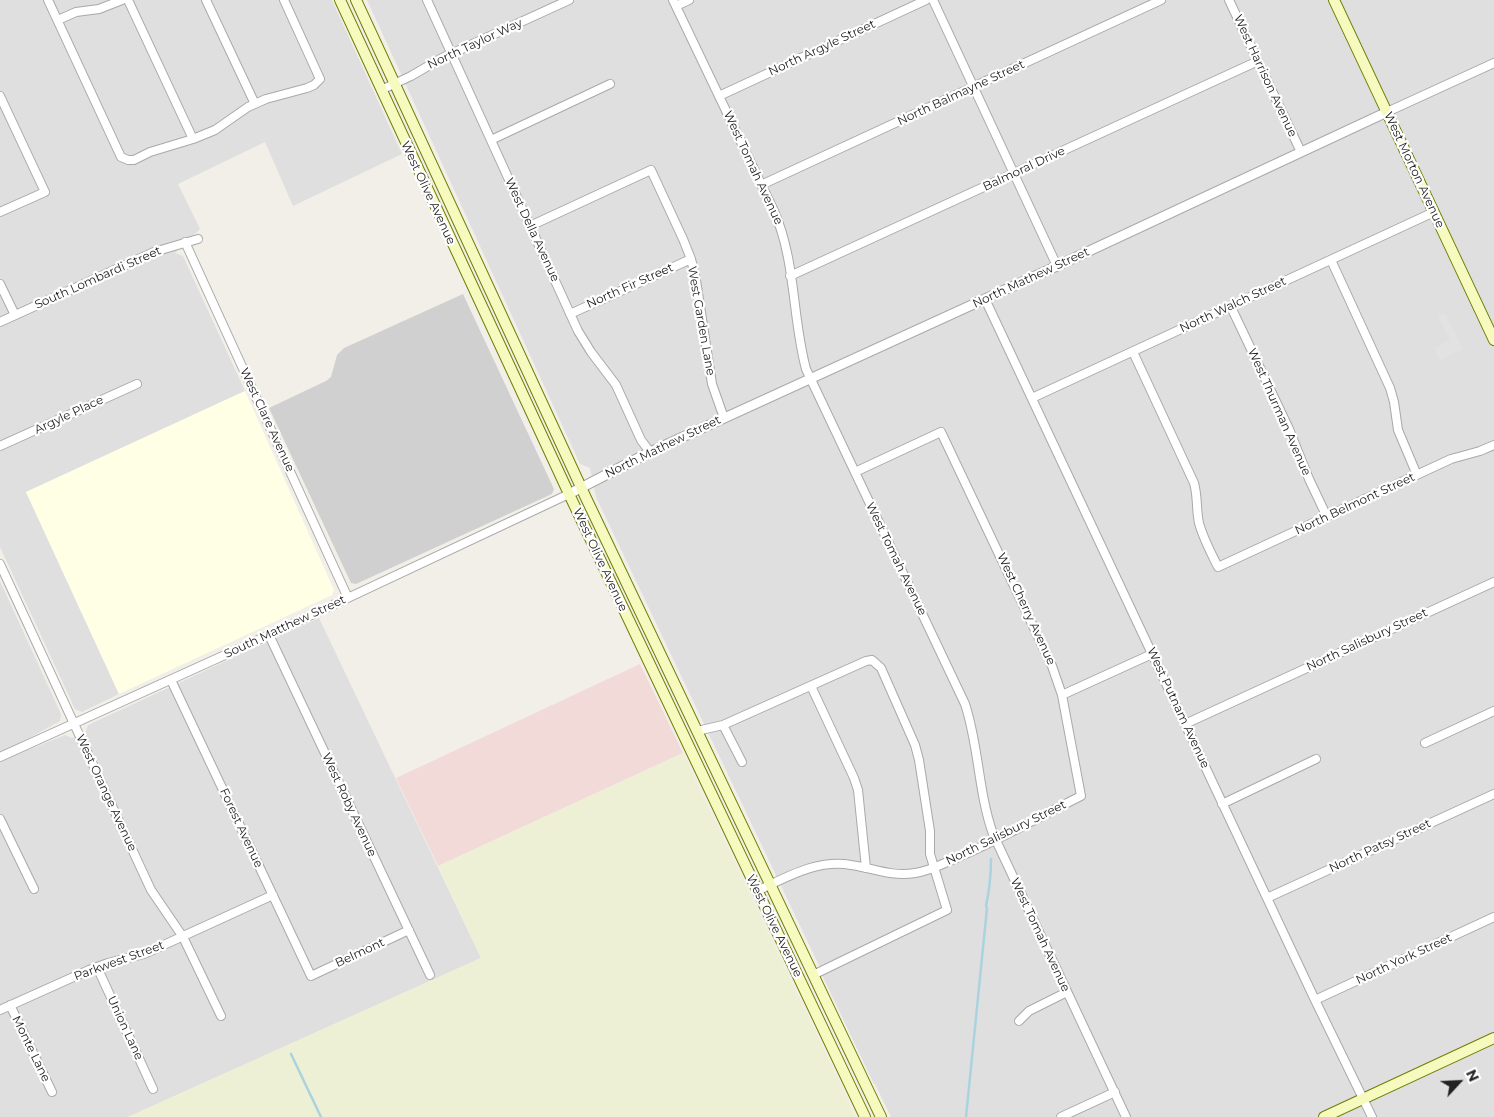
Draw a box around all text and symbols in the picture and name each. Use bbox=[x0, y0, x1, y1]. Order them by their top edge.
street label: West Harrison Avenue bbox=[1230, 13, 1300, 139]
street label: North Taylor Way bbox=[425, 16, 525, 72]
street label: North Argyle Street bbox=[766, 17, 878, 79]
street label: North Balmayne Street bbox=[895, 57, 1027, 129]
street label: West Tomah Avenue bbox=[720, 109, 786, 227]
street label: West Morton Avenue bbox=[1381, 110, 1447, 230]
street label: West Olive Avenue bbox=[398, 139, 458, 247]
street label: Balmoral Drive bbox=[981, 144, 1067, 194]
street label: West Della Avenue bbox=[502, 176, 562, 284]
street label: South Lombardi Street bbox=[33, 244, 163, 312]
street label: North Mathew Street bbox=[970, 245, 1092, 311]
street label: North Fir Street bbox=[584, 260, 676, 312]
street label: West Garden Lane bbox=[684, 265, 718, 377]
street label: North Walch Street bbox=[1178, 274, 1288, 336]
street label: West Thurman Avenue bbox=[1244, 346, 1314, 478]
street label: West Clare Avenue bbox=[237, 366, 297, 474]
street label: Argyle Place bbox=[32, 393, 106, 437]
street label: North Mathew Street bbox=[603, 413, 723, 481]
street label: North Belmont Street bbox=[1293, 470, 1417, 538]
street label: West Tomah Avenue bbox=[862, 500, 930, 618]
street label: West Olive Avenue bbox=[570, 506, 630, 614]
street label: West Cherry Avenue bbox=[994, 551, 1058, 667]
street label: South Matthew Street bbox=[222, 592, 348, 662]
street label: North Salisbury Street bbox=[1304, 606, 1430, 674]
street label: West Putnam Avenue bbox=[1144, 645, 1212, 771]
street label: West Orange Avenue bbox=[73, 732, 139, 854]
street label: West Roby Avenue bbox=[319, 751, 379, 859]
street label: Forest Avenue bbox=[216, 786, 266, 870]
street label: North Salisbury Street bbox=[944, 798, 1068, 868]
street label: North Patsy Street bbox=[1327, 816, 1433, 876]
street label: West Olive Avenue bbox=[743, 872, 805, 980]
street label: West Tomah Avenue bbox=[1007, 876, 1073, 994]
street label: North York Street bbox=[1354, 930, 1454, 988]
street label: Belmont bbox=[333, 935, 387, 971]
street label: Parkwest Street bbox=[72, 938, 166, 984]
street label: Union Lane bbox=[104, 994, 146, 1062]
street label: Monte Lane bbox=[9, 1014, 53, 1084]
north arrow bbox=[1434, 1057, 1484, 1107]
text: N bbox=[1462, 1067, 1483, 1085]

